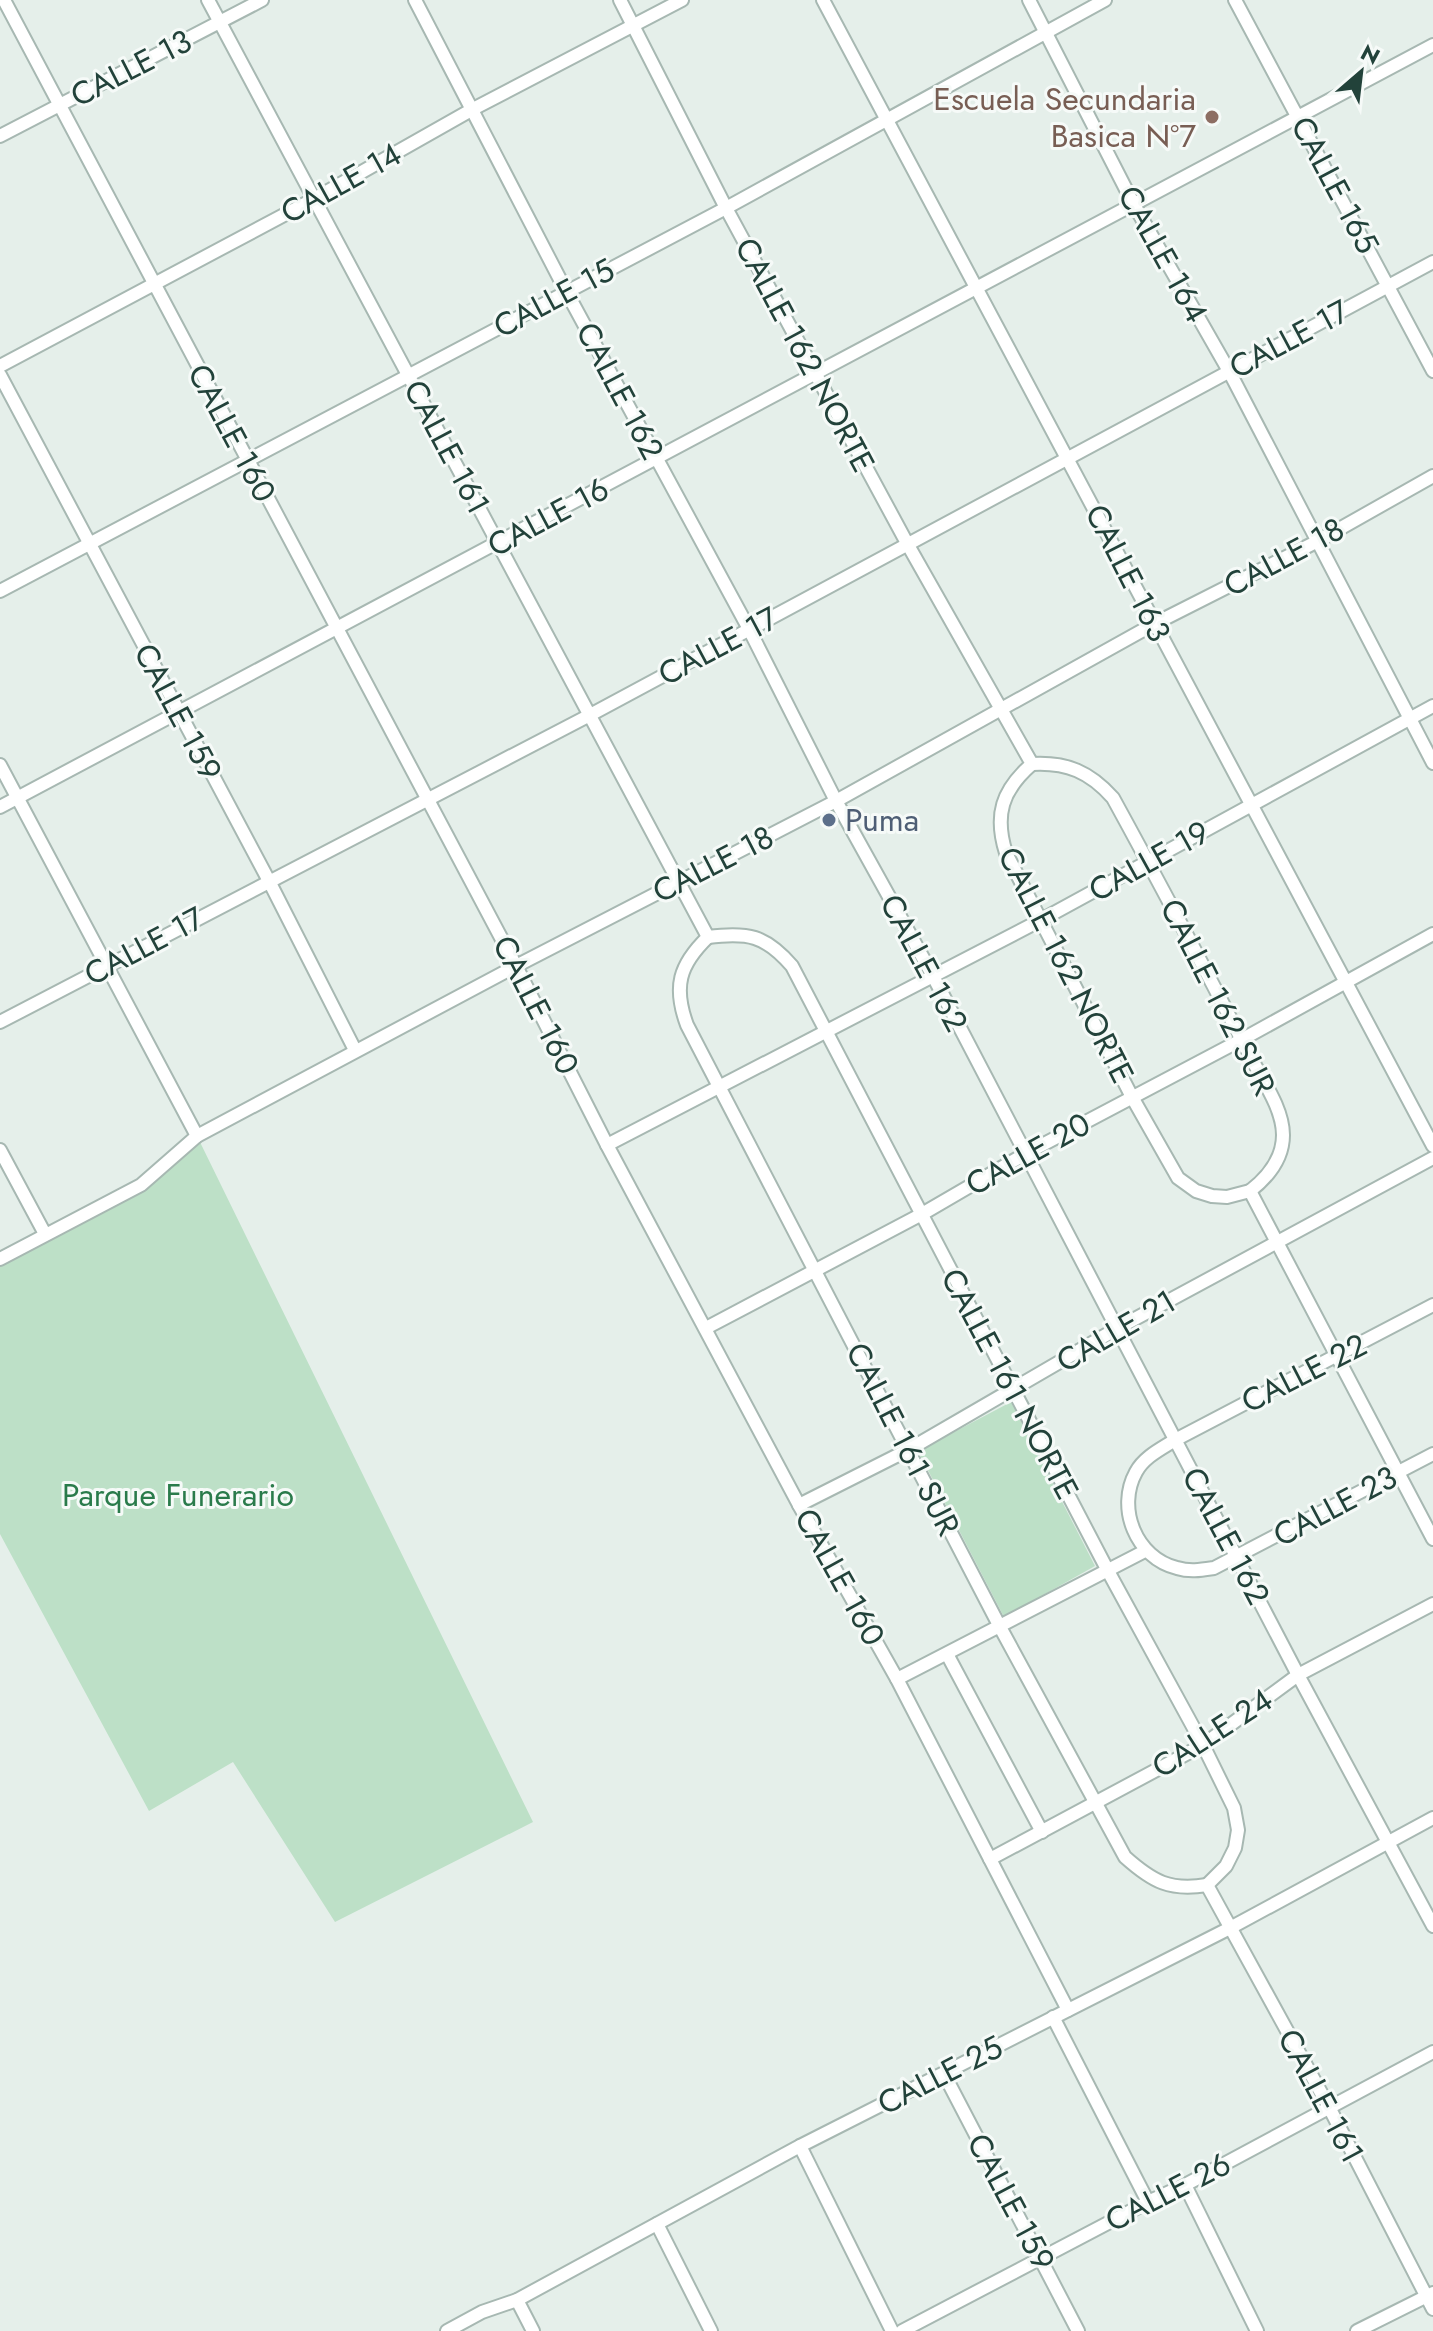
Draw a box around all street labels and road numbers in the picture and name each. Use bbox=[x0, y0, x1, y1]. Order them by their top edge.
street label: CALLE 13 bbox=[62, 18, 200, 118]
street label: CALLE 165 bbox=[1280, 108, 1390, 262]
street label: CALLE 14 bbox=[272, 131, 410, 235]
street label: CALLE 164 bbox=[1107, 177, 1219, 331]
street label: CALLE 162 NORTE bbox=[724, 230, 886, 480]
street label: CALLE 15 bbox=[485, 247, 623, 349]
street label: CALLE 17 bbox=[1221, 288, 1357, 390]
street label: CALLE 162 bbox=[565, 314, 675, 468]
street label: CALLE 160 bbox=[176, 356, 288, 510]
street label: CALLE 161 bbox=[392, 372, 502, 522]
street label: CALLE 16 bbox=[479, 466, 617, 568]
street label: CALLE 163 bbox=[1074, 496, 1182, 650]
street label: CALLE 18 bbox=[1216, 506, 1352, 608]
street label: CALLE 17 bbox=[650, 595, 786, 697]
street label: CALLE 159 bbox=[123, 635, 233, 789]
street label: CALLE 19 bbox=[1080, 809, 1218, 913]
street label: CALLE 18 bbox=[644, 814, 782, 914]
street label: CALLE 162 NORTE bbox=[987, 839, 1145, 1091]
street label: CALLE 162 bbox=[869, 886, 979, 1040]
street label: CALLE 162 SUR bbox=[1149, 891, 1287, 1103]
street label: CALLE 17 bbox=[76, 895, 212, 997]
street label: CALLE 160 bbox=[481, 927, 591, 1083]
street label: CALLE 20 bbox=[957, 1101, 1099, 1207]
street label: CALLE 161 NORTE bbox=[930, 1260, 1090, 1508]
street label: CALLE 21 bbox=[1048, 1278, 1184, 1384]
street label: CALLE 22 bbox=[1233, 1322, 1375, 1424]
street label: CALLE 161 SUR bbox=[835, 1335, 971, 1543]
street label: CALLE 23 bbox=[1265, 1454, 1405, 1558]
street label: CALLE 162 bbox=[1171, 1459, 1281, 1613]
street label: CALLE 160 bbox=[783, 1500, 897, 1654]
street label: CALLE 24 bbox=[1143, 1677, 1281, 1789]
street label: CALLE 161 bbox=[1266, 2021, 1376, 2171]
street label: CALLE 25 bbox=[869, 2024, 1011, 2126]
street label: CALLE 159 bbox=[956, 2125, 1066, 2279]
street label: CALLE 26 bbox=[1097, 2141, 1239, 2243]

